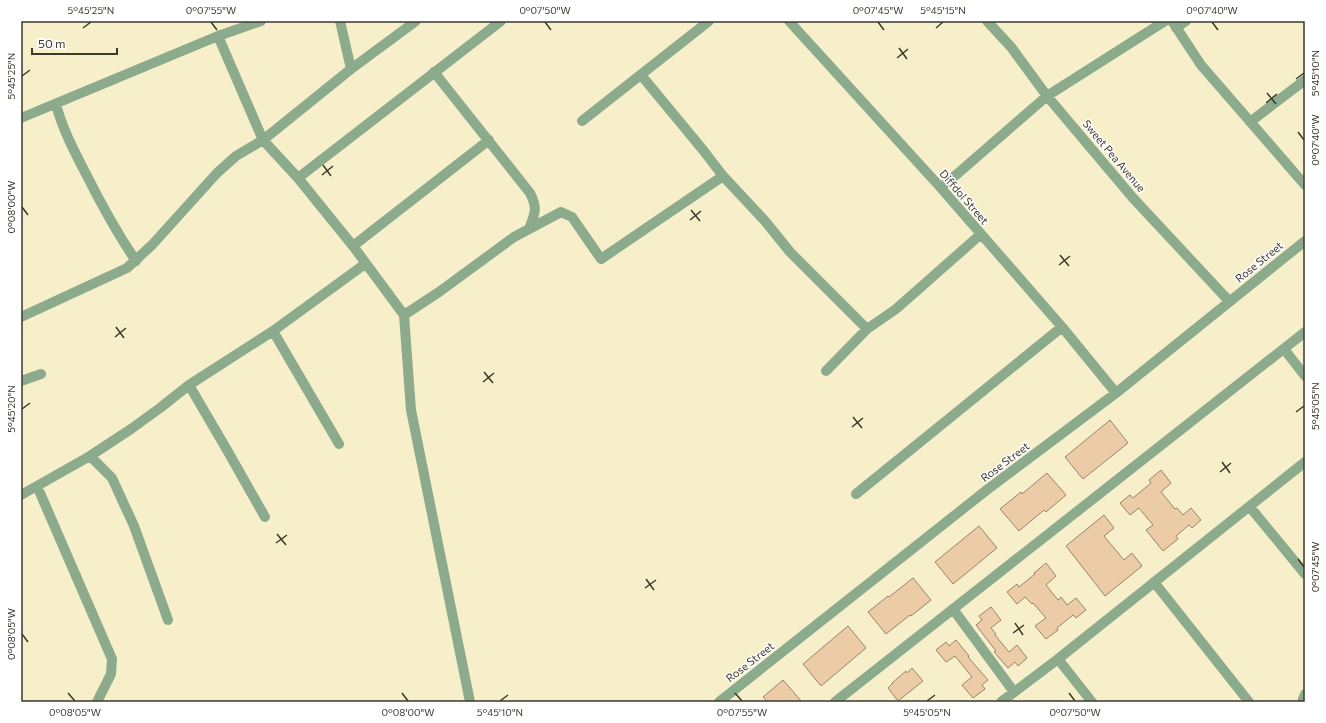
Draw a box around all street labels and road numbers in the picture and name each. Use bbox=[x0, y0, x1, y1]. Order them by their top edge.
street label: Sweet Pea Avenue bbox=[1080, 117, 1148, 194]
street label: Diffdol Street bbox=[937, 167, 992, 227]
street label: Rose Street bbox=[1232, 238, 1285, 285]
street label: Rose Street bbox=[978, 439, 1032, 484]
street label: Rose Street bbox=[723, 638, 777, 684]

